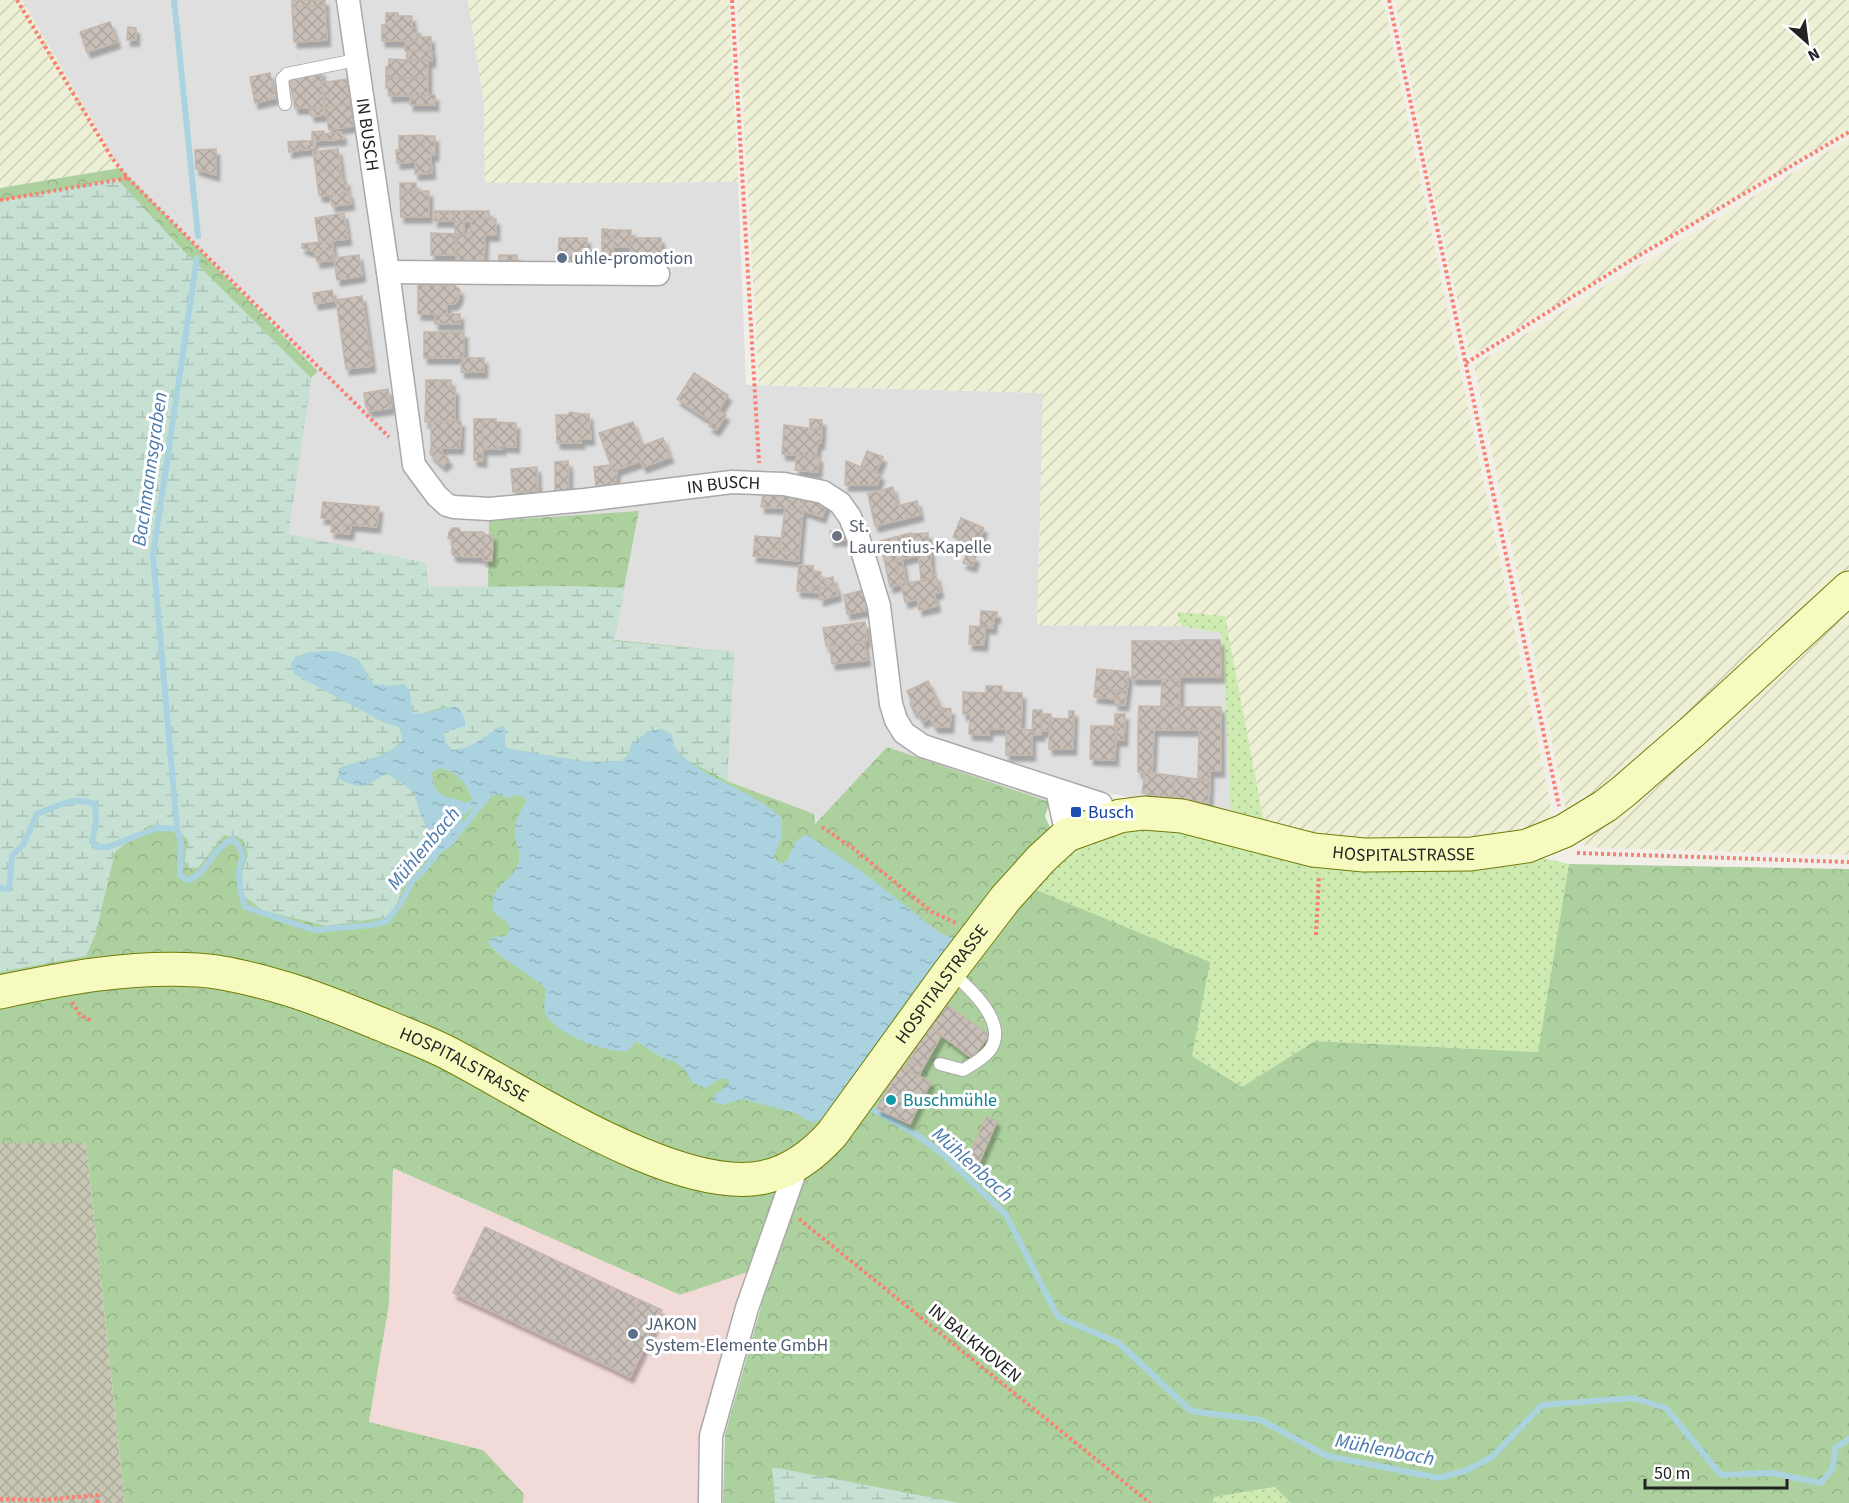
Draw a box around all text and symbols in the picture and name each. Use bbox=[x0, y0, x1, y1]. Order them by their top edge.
north arrow bbox=[1777, 12, 1837, 72]
text: N bbox=[1804, 42, 1823, 67]
street label: IN BUSCH bbox=[350, 96, 385, 173]
place label: uhle-promotion bbox=[574, 246, 693, 271]
marker: uhle-promotion bbox=[555, 251, 569, 265]
water label: Bachmannsgraben bbox=[125, 390, 175, 548]
street label: IN BUSCH bbox=[685, 470, 761, 500]
place label: St. Laurentius-Kapelle bbox=[849, 514, 992, 560]
marker: St. Laurentius-Kapelle bbox=[830, 529, 844, 543]
place label: Busch bbox=[1088, 800, 1134, 825]
water label: Mühlenbach bbox=[381, 801, 467, 896]
marker: Busch bbox=[1069, 805, 1083, 819]
street label: HOSPITALSTRASSE bbox=[1331, 840, 1475, 868]
street label: HOSPITALSTRASSE bbox=[889, 919, 994, 1049]
street label: HOSPITALSTRASSE bbox=[396, 1021, 533, 1108]
place label: Buschmühle bbox=[903, 1088, 997, 1113]
marker: Buschmühle bbox=[884, 1093, 898, 1107]
water label: Mühlenbach bbox=[926, 1121, 1019, 1209]
street label: IN BALKHOVEN bbox=[923, 1298, 1027, 1389]
place label: JAKON System-Elemente GmbH bbox=[645, 1312, 828, 1358]
marker: JAKON System-Elemente GmbH bbox=[626, 1327, 640, 1341]
water label: Mühlenbach bbox=[1333, 1427, 1437, 1473]
scale bar bbox=[1645, 1452, 1788, 1490]
text: 50 m bbox=[1654, 1461, 1690, 1486]

